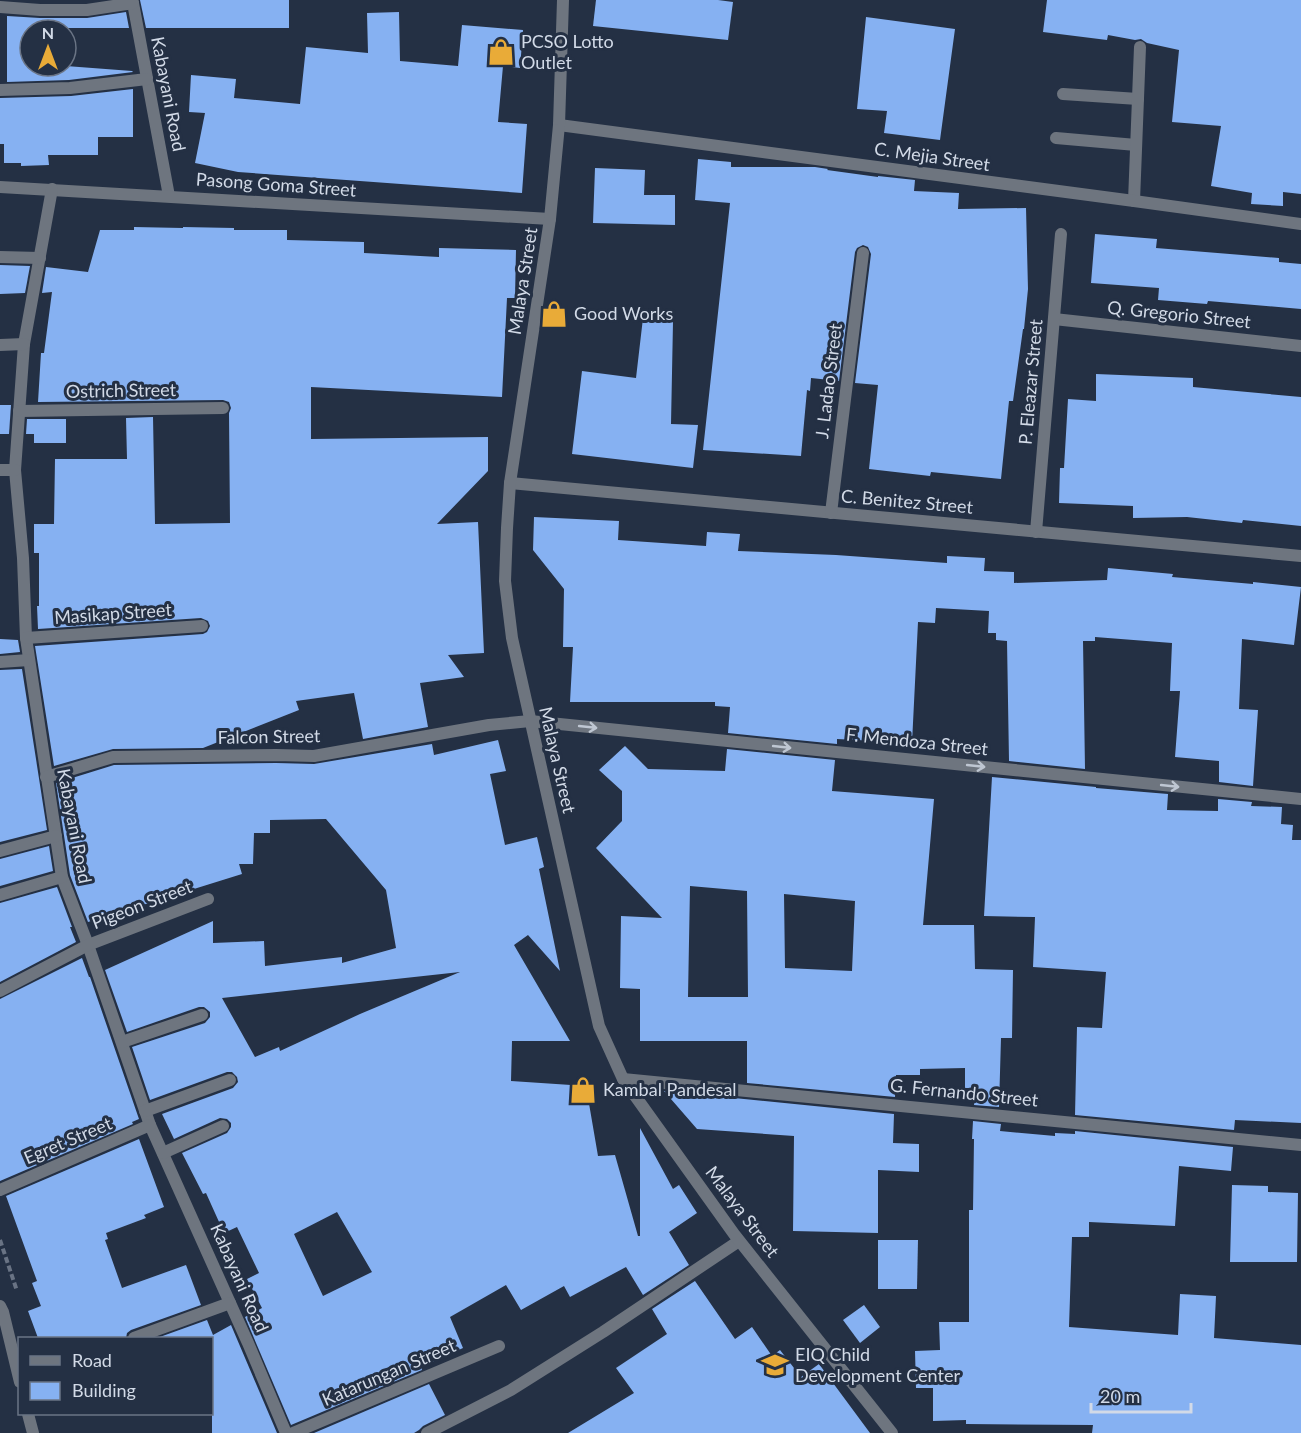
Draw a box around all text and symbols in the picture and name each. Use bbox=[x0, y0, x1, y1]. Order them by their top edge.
north arrow bbox=[18, 18, 78, 78]
text: N bbox=[42, 23, 54, 42]
place label: PCSO Lotto Outlet bbox=[521, 30, 614, 73]
street label: Kabayani Road bbox=[147, 34, 191, 153]
shop icon: PCSO Lotto Outlet bbox=[486, 37, 516, 67]
street label: C. Mejia Street bbox=[873, 137, 992, 175]
street label: Pasong Goma Street bbox=[195, 167, 357, 201]
street label: Malaya Street bbox=[503, 225, 541, 336]
street label: Q. Gregorio Street bbox=[1106, 296, 1252, 333]
shop icon: Good Works bbox=[539, 299, 569, 329]
place label: Good Works bbox=[574, 302, 673, 324]
street label: P. Eleazar Street bbox=[1014, 318, 1047, 446]
street label: J. Ladao Street bbox=[810, 322, 846, 440]
street label: Ostrich Street bbox=[66, 378, 177, 402]
street label: C. Benitez Street bbox=[840, 484, 974, 518]
street label: Masikap Street bbox=[53, 598, 173, 628]
street label: Malaya Street bbox=[535, 704, 581, 816]
one-way arrow bbox=[578, 722, 598, 733]
street label: F. Mendoza Street bbox=[845, 723, 990, 759]
street label: Falcon Street bbox=[217, 724, 321, 748]
one-way arrow bbox=[772, 742, 792, 753]
one-way arrow bbox=[966, 761, 986, 772]
street label: Kabayani Road bbox=[53, 766, 97, 885]
one-way arrow bbox=[1160, 781, 1180, 792]
street label: Pigeon Street bbox=[88, 875, 196, 933]
street label: G. Fernando Street bbox=[889, 1073, 1040, 1111]
shop icon: Kambal Pandesal bbox=[568, 1075, 598, 1105]
place label: Kambal Pandesal bbox=[603, 1078, 737, 1100]
street label: Egret Street bbox=[20, 1111, 115, 1168]
street label: Malaya Street bbox=[701, 1161, 785, 1262]
street label: Kabayani Road bbox=[206, 1220, 274, 1335]
street label: Katarungan Street bbox=[318, 1334, 459, 1410]
legend bbox=[18, 1337, 213, 1415]
place label: EIQ Child Development Center bbox=[795, 1343, 960, 1386]
text: Road bbox=[72, 1349, 112, 1371]
school or university icon: EIQ Child Development Center bbox=[760, 1350, 790, 1380]
scale bar bbox=[1091, 1376, 1192, 1414]
text: Building bbox=[72, 1379, 136, 1401]
text: 20 m bbox=[1100, 1385, 1140, 1407]

